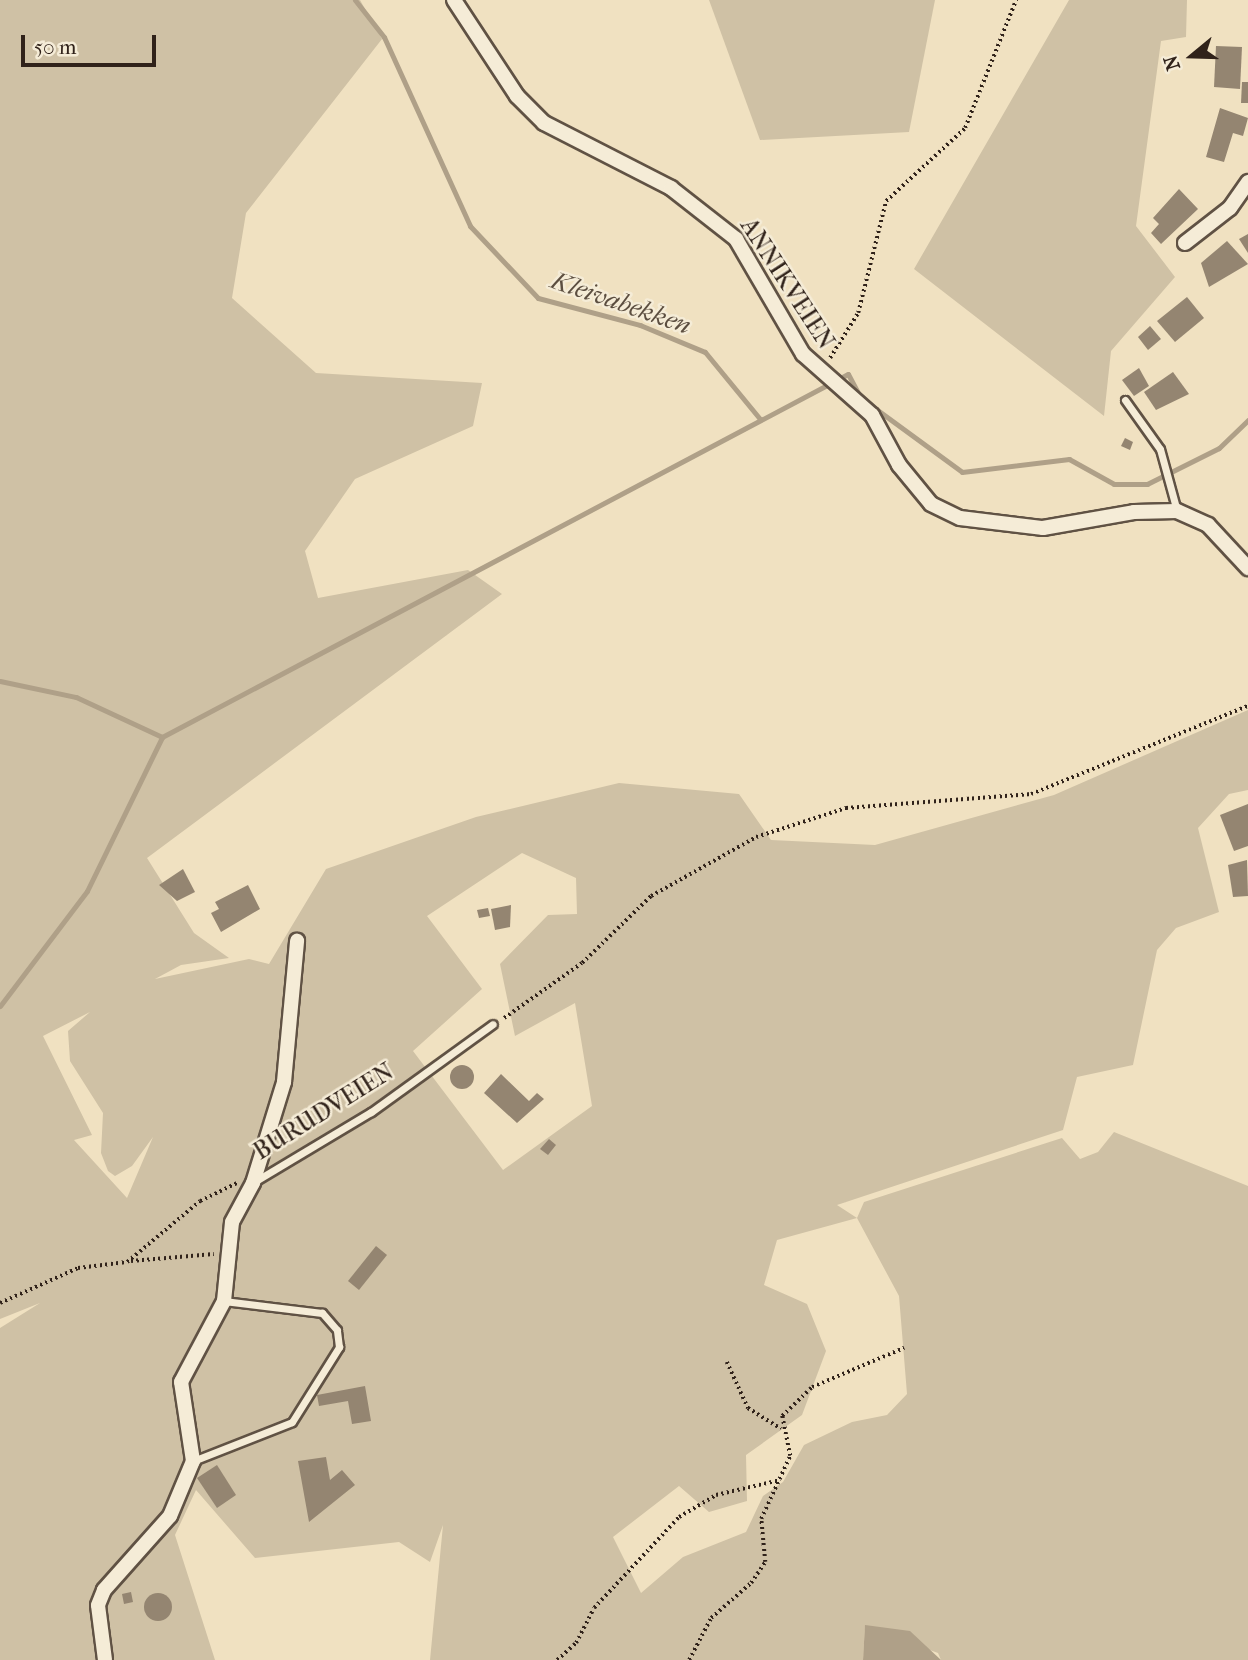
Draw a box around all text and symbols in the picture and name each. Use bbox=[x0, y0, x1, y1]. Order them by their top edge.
scale bar bbox=[24, 21, 159, 65]
north arrow bbox=[1157, 21, 1227, 91]
text: 50 m bbox=[34, 35, 77, 59]
text: N bbox=[1159, 52, 1185, 73]
street label: ANNIKVEIEN bbox=[734, 213, 840, 355]
water label: Kleivabekken bbox=[547, 265, 695, 341]
street label: BURUDVEIEN bbox=[249, 1058, 399, 1166]

